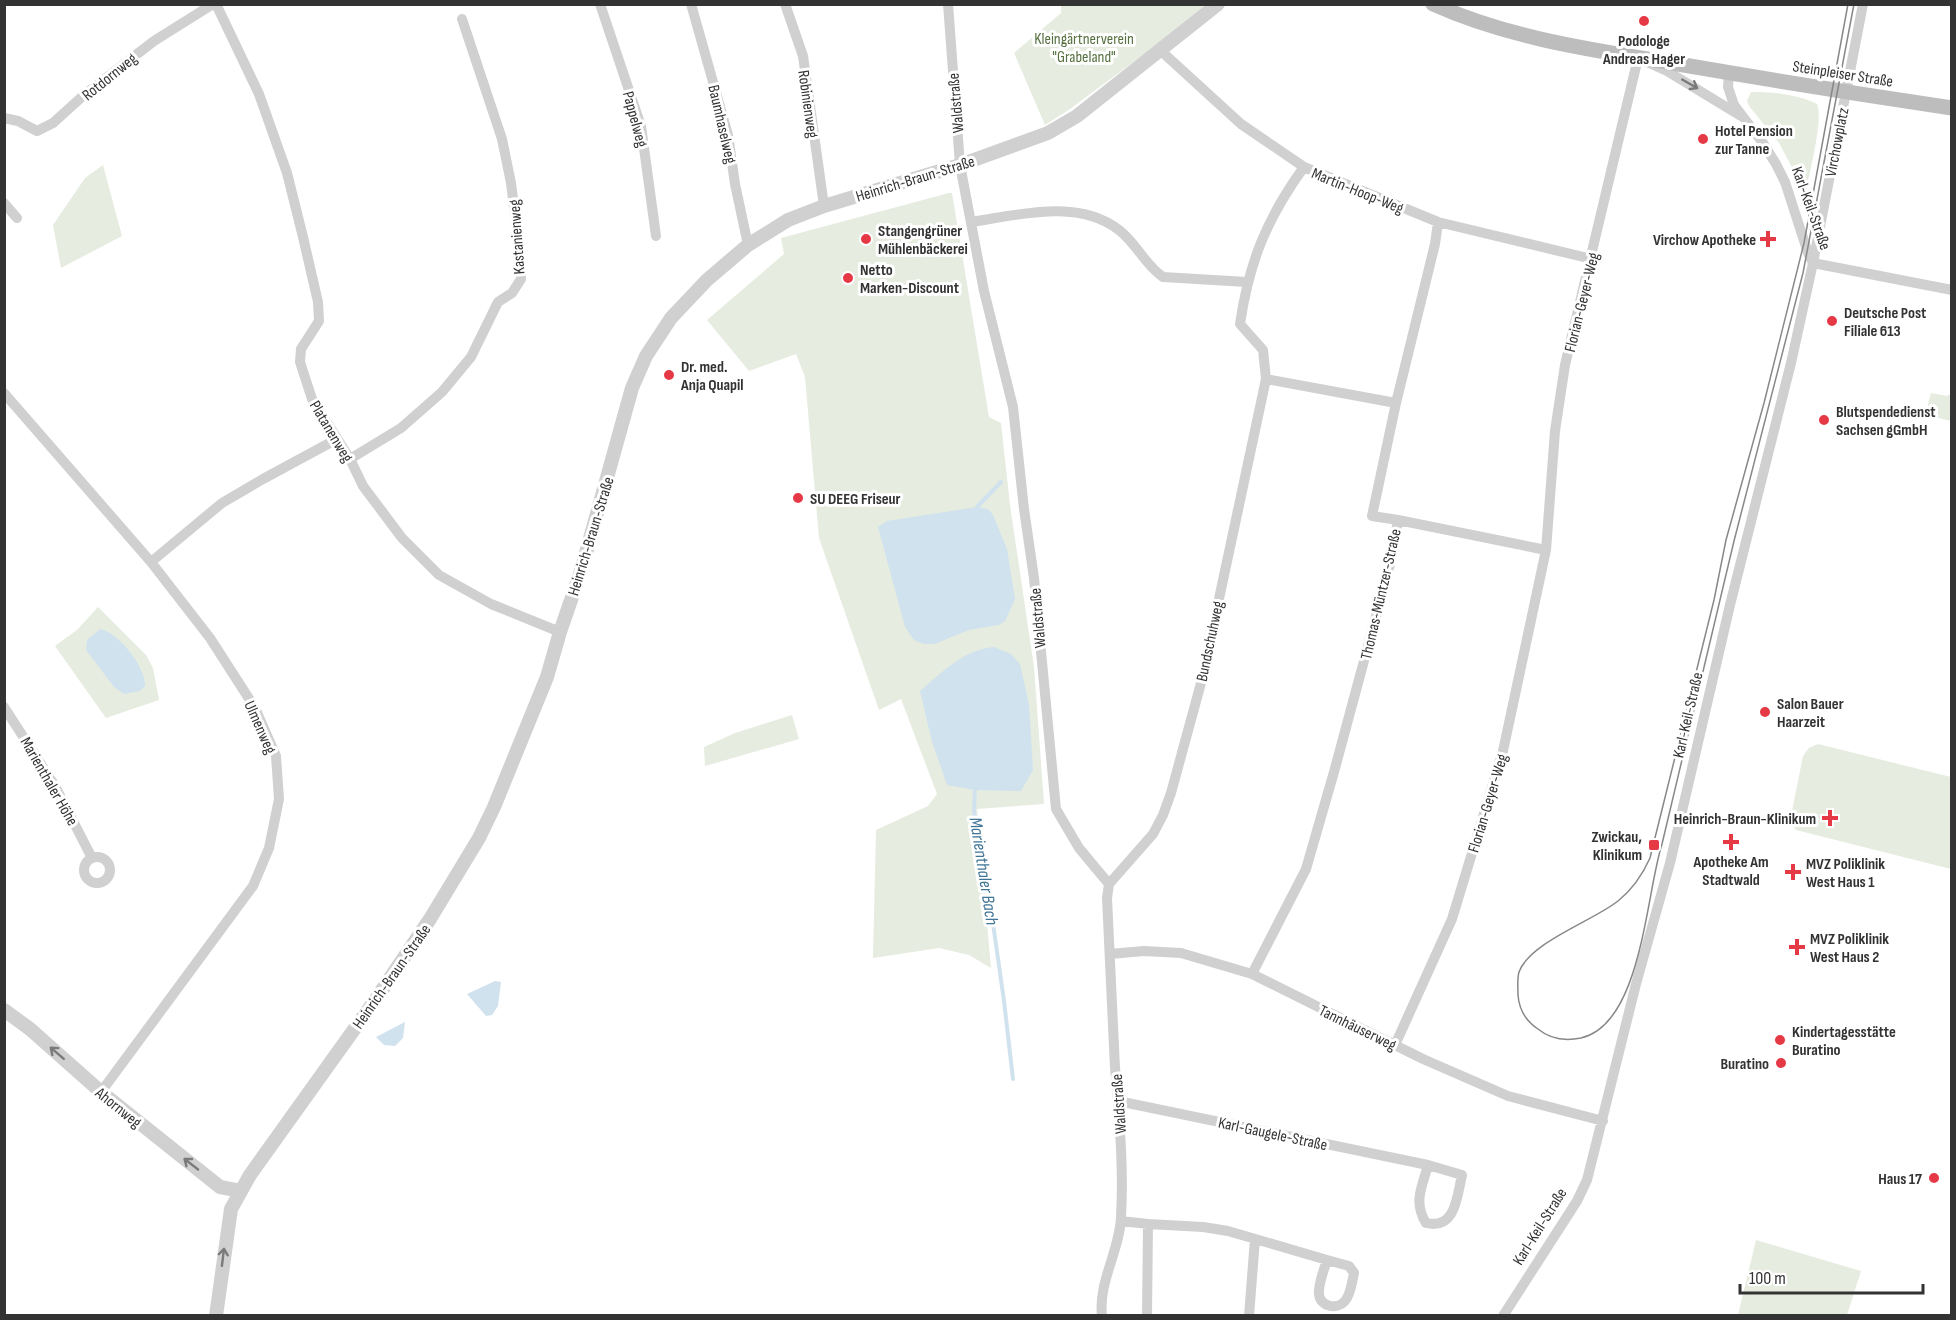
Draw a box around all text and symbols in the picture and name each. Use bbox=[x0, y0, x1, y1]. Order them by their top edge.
marker: Podologe Andreas Hager bbox=[1637, 14, 1651, 28]
park label: Kleingärtnerverein "Grabeland" bbox=[1034, 30, 1134, 67]
place label: Podologe Andreas Hager bbox=[1602, 32, 1685, 69]
street label: Rotdornweg bbox=[79, 49, 141, 105]
street label: Steinpleiser Straße bbox=[1791, 57, 1894, 92]
street label: Robinienweg bbox=[793, 69, 822, 139]
street label: Waldstraße bbox=[944, 72, 969, 134]
one-way arrow bbox=[1681, 79, 1698, 91]
street label: Baumhaselweg bbox=[703, 83, 740, 166]
street label: Pappelweg bbox=[618, 89, 651, 149]
street label: Virchowplatz bbox=[1821, 106, 1854, 178]
place label: Hotel Pension zur Tanne bbox=[1715, 122, 1793, 159]
marker: Hotel Pension zur Tanne bbox=[1696, 132, 1710, 146]
street label: Heinrich-Braun-Straße bbox=[854, 152, 977, 207]
street label: Martin-Hoop-Weg bbox=[1309, 164, 1406, 218]
street label: Karl-Keil-Straße bbox=[1787, 164, 1834, 253]
street label: Kastanienweg bbox=[505, 199, 530, 275]
place label: Stangengrüner Mühlenbäckerei bbox=[878, 222, 968, 259]
place label: Virchow Apotheke bbox=[1653, 231, 1756, 250]
marker: Stangengrüner Mühlenbäckerei bbox=[859, 232, 873, 246]
marker: Virchow Apotheke bbox=[1761, 232, 1775, 246]
street label: Florian-Geyer-Weg bbox=[1561, 251, 1604, 354]
place label: Netto Marken-Discount bbox=[860, 261, 959, 298]
marker: Netto Marken-Discount bbox=[841, 271, 855, 285]
place label: Deutsche Post Filiale 613 bbox=[1844, 304, 1926, 341]
marker: Deutsche Post Filiale 613 bbox=[1825, 314, 1839, 328]
place label: Dr. med. Anja Quapil bbox=[680, 358, 743, 395]
marker: Dr. med. Anja Quapil bbox=[662, 368, 676, 382]
street label: Platanenweg bbox=[305, 397, 357, 466]
place label: Blutspendedienst Sachsen gGmbH bbox=[1836, 403, 1936, 440]
marker: Blutspendedienst Sachsen gGmbH bbox=[1817, 413, 1831, 427]
street label: Heinrich-Braun-Straße bbox=[564, 475, 619, 598]
place label: SU DEEG Friseur bbox=[810, 490, 901, 509]
marker: SU DEEG Friseur bbox=[791, 491, 805, 505]
street label: Thomas-Müntzer-Straße bbox=[1357, 527, 1406, 662]
street label: Waldstraße bbox=[1026, 587, 1051, 649]
street label: Bundschuhweg bbox=[1193, 599, 1228, 683]
street label: Karl-Keil-Straße bbox=[1669, 671, 1708, 760]
place label: Salon Bauer Haarzeit bbox=[1777, 695, 1844, 732]
street label: Ulmenweg bbox=[240, 698, 280, 757]
marker: Salon Bauer Haarzeit bbox=[1758, 705, 1772, 719]
street label: Marienthaler Höhe bbox=[16, 734, 82, 829]
street label: Florian-Geyer-Weg bbox=[1464, 752, 1512, 855]
marker: Heinrich-Braun-Klinikum bbox=[1821, 809, 1839, 827]
place label: Heinrich-Braun-Klinikum bbox=[1674, 810, 1816, 829]
water label: Marienthaler Bach bbox=[965, 816, 1002, 927]
place label: Zwickau, Klinikum bbox=[1592, 828, 1642, 865]
marker: Apotheke Am Stadtwald bbox=[1724, 835, 1738, 849]
marker: Zwickau, Klinikum bbox=[1647, 838, 1661, 852]
place label: Apotheke Am Stadtwald bbox=[1692, 853, 1769, 890]
place label: MVZ Poliklinik West Haus 1 bbox=[1806, 855, 1885, 892]
marker: MVZ Poliklinik West Haus 1 bbox=[1784, 863, 1802, 881]
street label: Heinrich-Braun-Straße bbox=[349, 921, 435, 1033]
place label: MVZ Poliklinik West Haus 2 bbox=[1810, 930, 1889, 967]
marker: MVZ Poliklinik West Haus 2 bbox=[1788, 938, 1806, 956]
street label: Tannhäuserweg bbox=[1316, 1001, 1399, 1055]
place label: Kindertagesstätte Buratino bbox=[1792, 1023, 1896, 1060]
marker: Kindertagesstätte Buratino bbox=[1773, 1033, 1787, 1047]
one-way arrow bbox=[50, 1046, 65, 1060]
place label: Buratino bbox=[1721, 1055, 1769, 1074]
marker: Buratino bbox=[1774, 1056, 1788, 1070]
street label: Waldstraße bbox=[1108, 1073, 1131, 1135]
street label: Ahornweg bbox=[90, 1083, 145, 1132]
street label: Karl-Gaugele-Straße bbox=[1217, 1114, 1329, 1155]
one-way arrow bbox=[183, 1158, 199, 1171]
place label: Haus 17 bbox=[1878, 1170, 1922, 1189]
marker: Haus 17 bbox=[1927, 1171, 1941, 1185]
street label: Karl-Keil-Straße bbox=[1509, 1185, 1571, 1269]
one-way arrow bbox=[218, 1248, 229, 1268]
scale bar bbox=[1740, 1257, 1923, 1295]
text: 100 m bbox=[1749, 1268, 1786, 1289]

